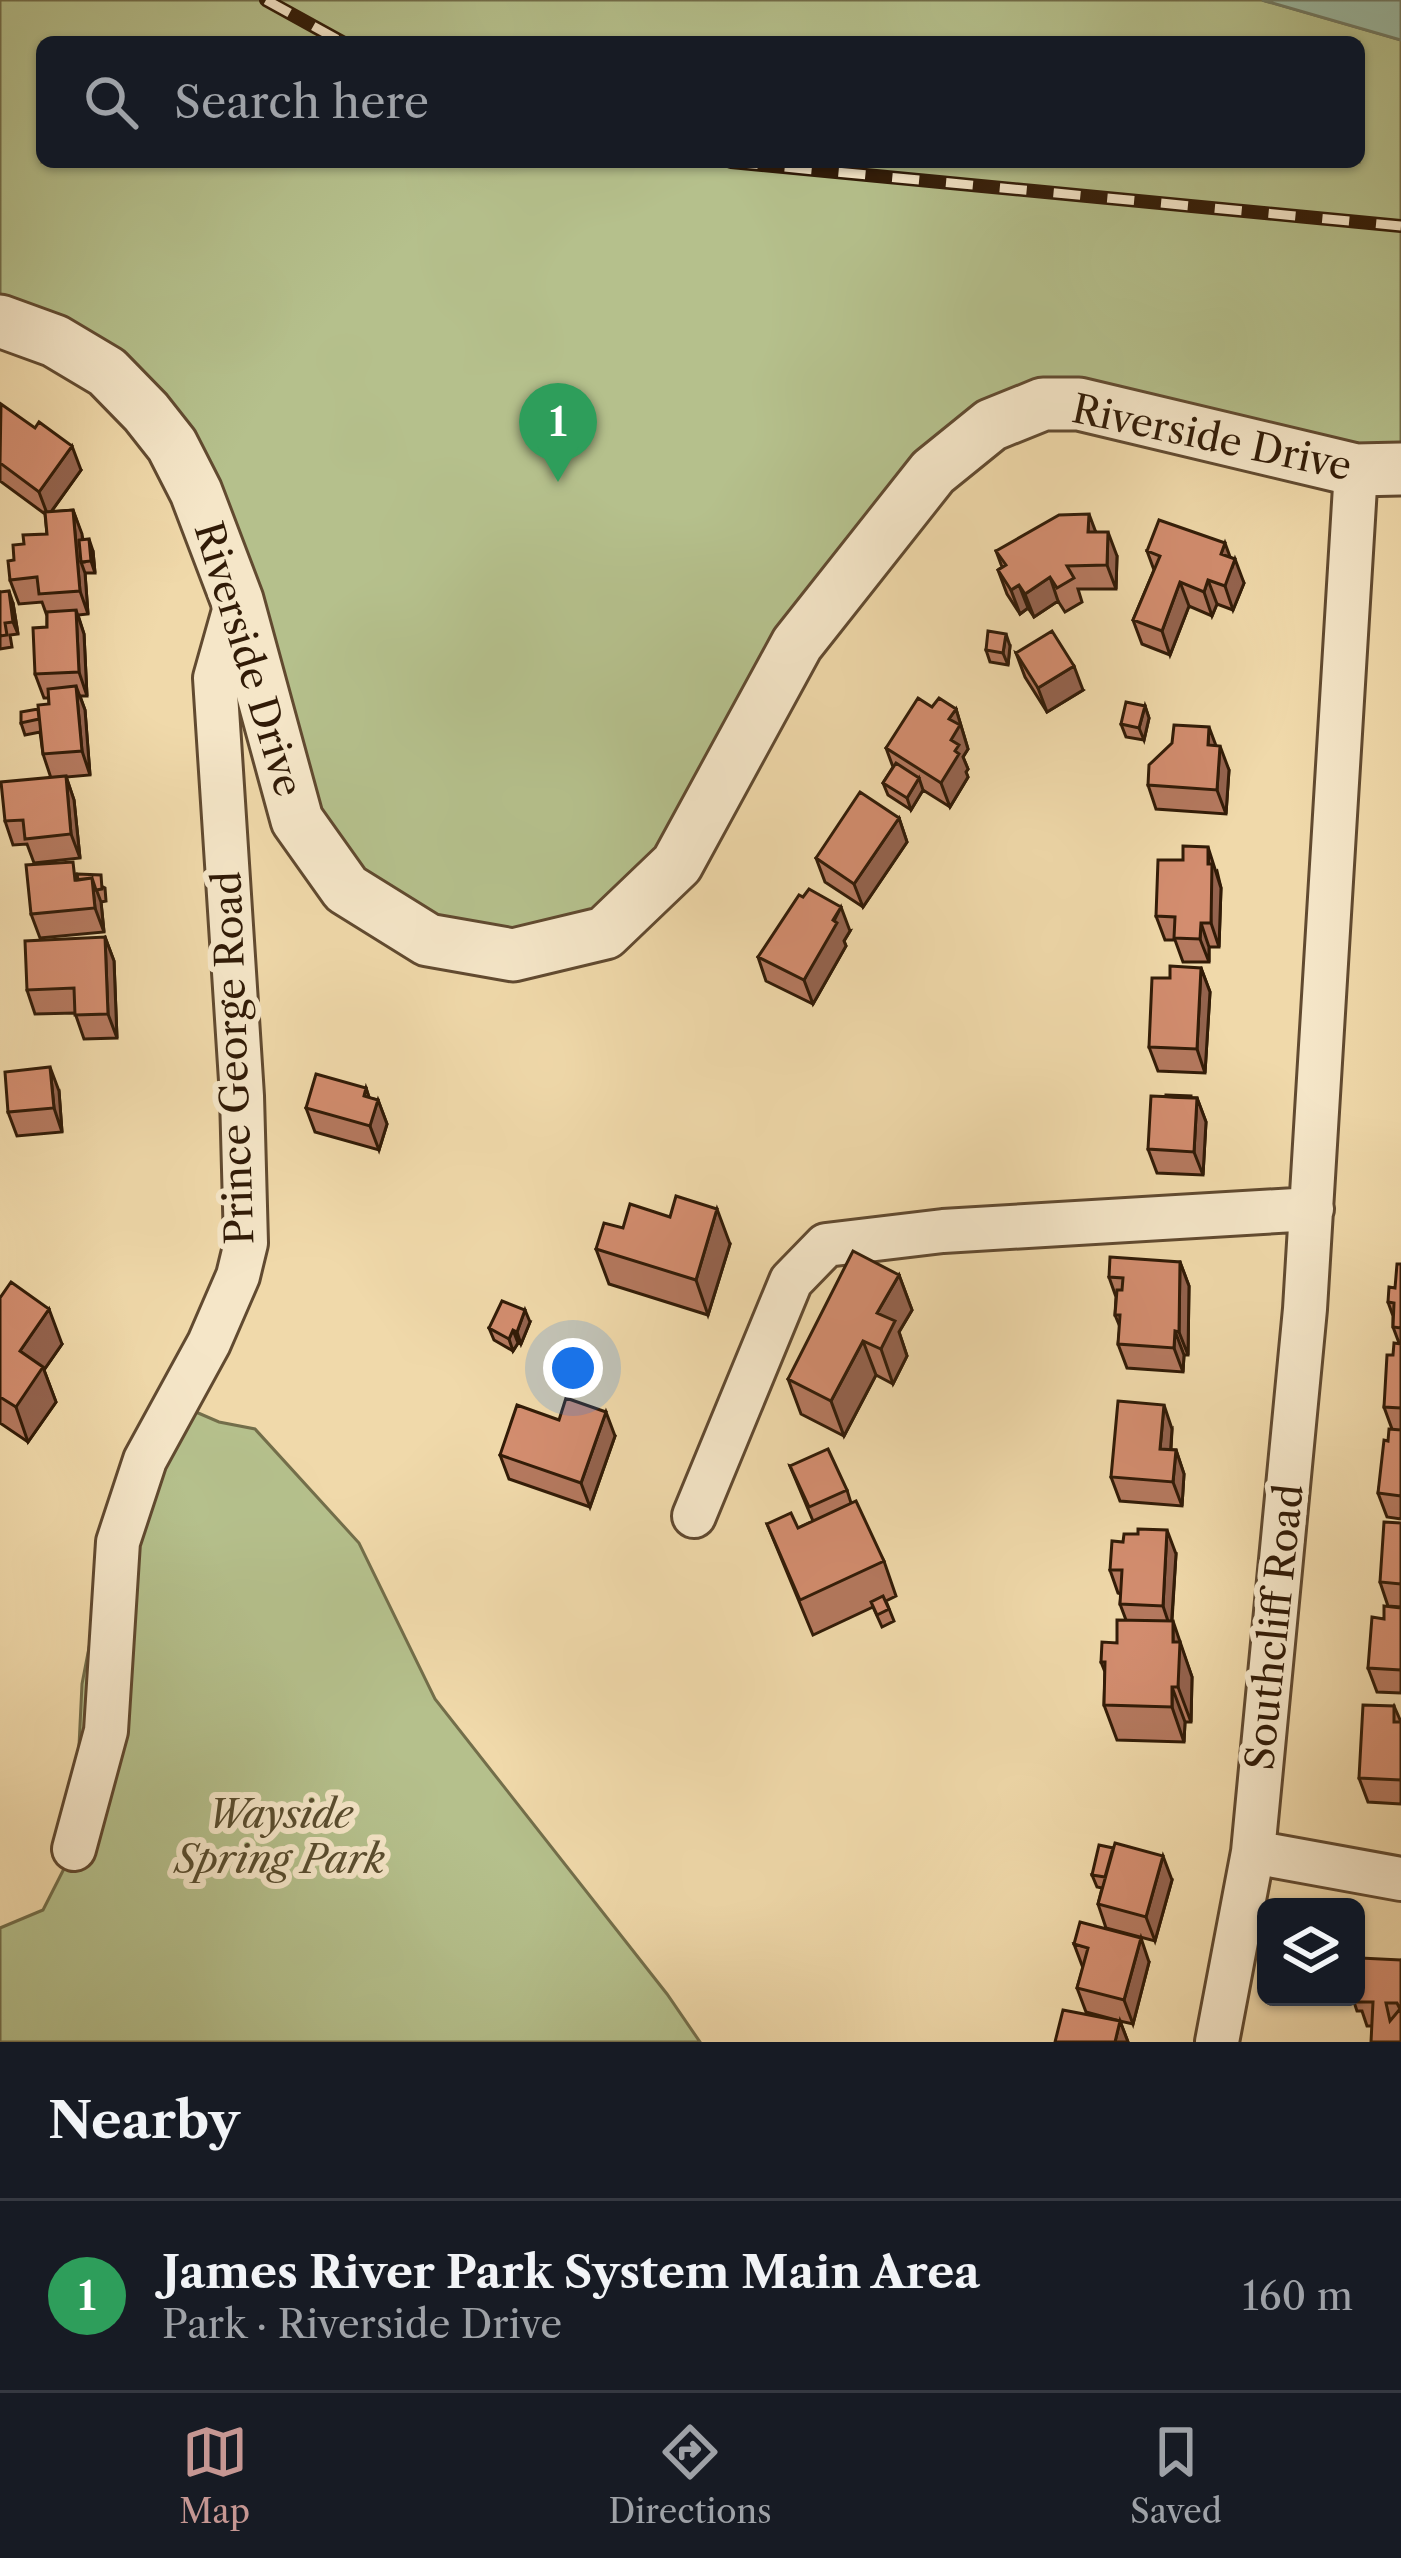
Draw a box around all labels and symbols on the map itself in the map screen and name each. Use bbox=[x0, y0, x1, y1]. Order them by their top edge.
pin: 1 bbox=[519, 383, 597, 482]
street label: Riverside Drive bbox=[1068, 384, 1356, 490]
street label: Riverside Drive bbox=[184, 516, 314, 802]
street label: Prince George Road bbox=[202, 870, 264, 1246]
your location bbox=[543, 1338, 603, 1398]
street label: Southcliff Road bbox=[1235, 1482, 1313, 1772]
park label: Wayside Spring Park bbox=[173, 1790, 385, 1883]

